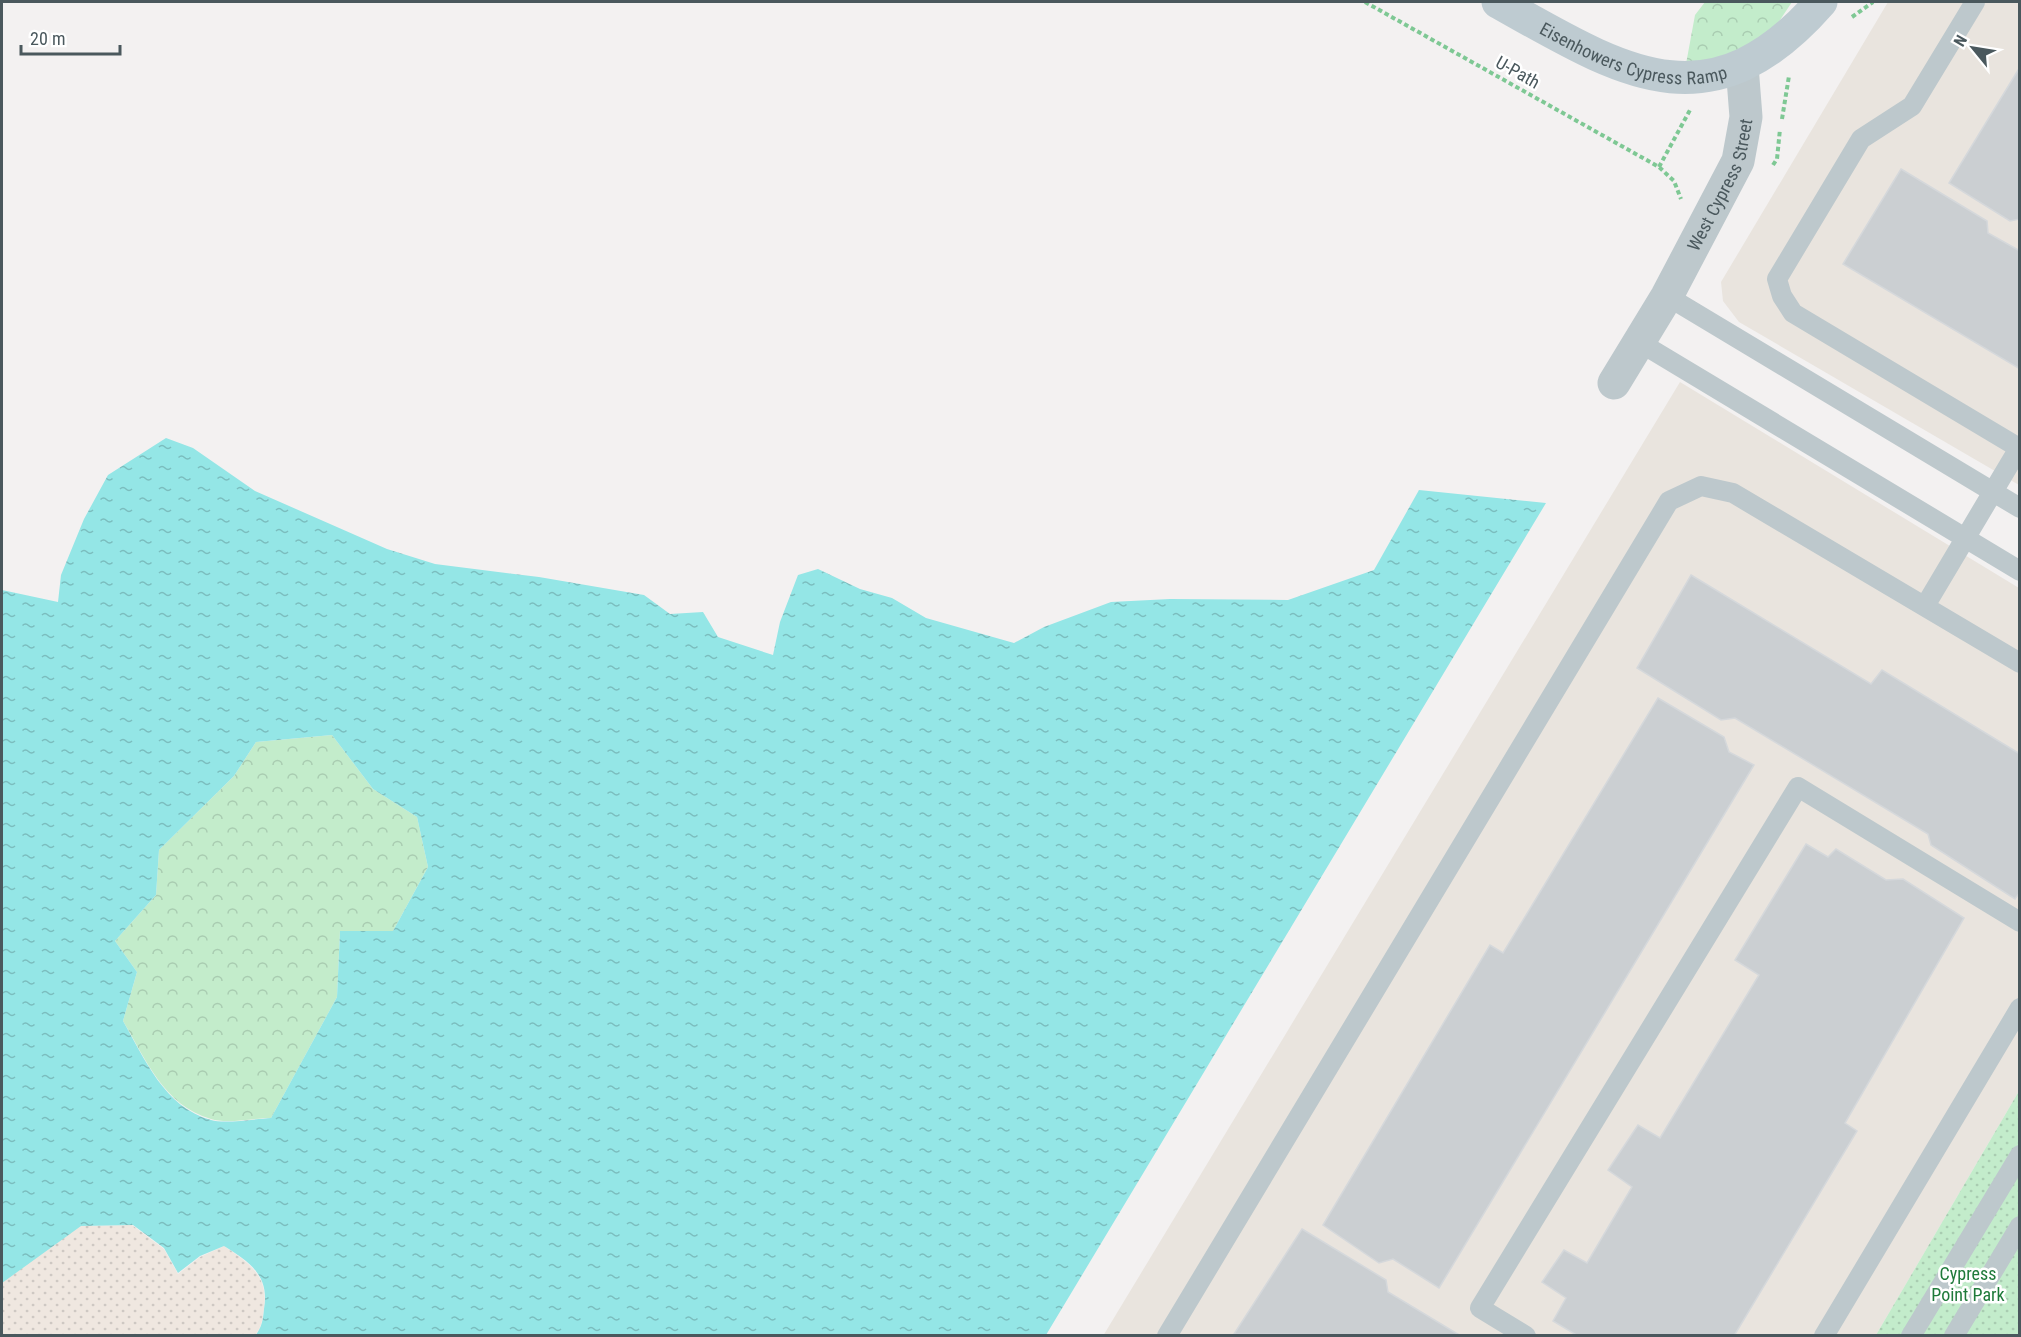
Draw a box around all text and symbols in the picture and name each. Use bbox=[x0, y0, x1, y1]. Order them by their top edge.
street label: Eisenhowers Cypress Ramp bbox=[1537, 17, 1729, 88]
scale bar bbox=[21, 18, 120, 56]
north arrow bbox=[1943, 18, 2003, 78]
text: 20 m bbox=[30, 28, 65, 49]
text: N bbox=[1950, 32, 1971, 50]
street label: U-Path bbox=[1492, 51, 1544, 93]
street label: West Cypress Street bbox=[1682, 117, 1756, 254]
park label: Cypress Point Park bbox=[1931, 1263, 2005, 1305]

